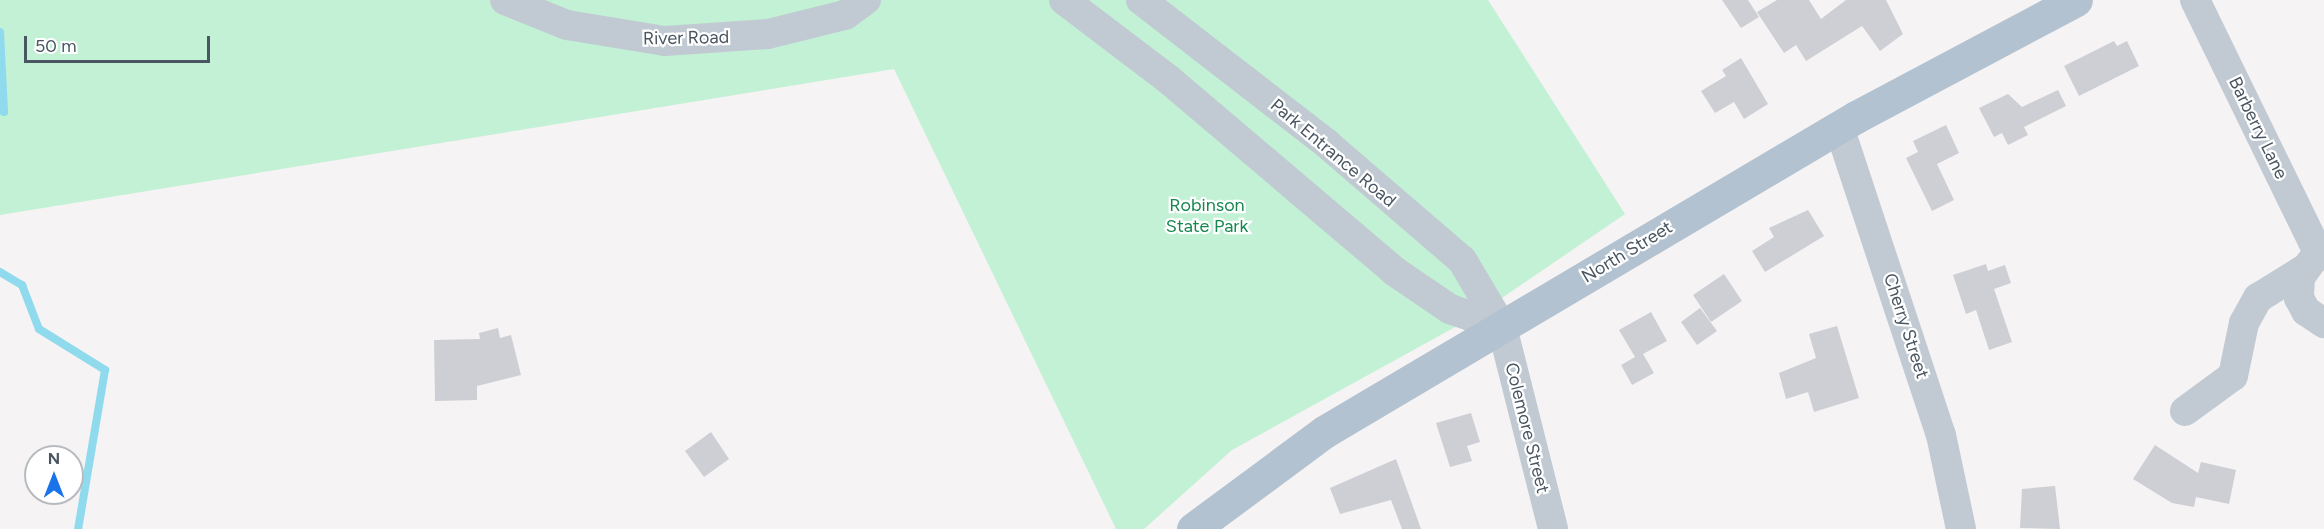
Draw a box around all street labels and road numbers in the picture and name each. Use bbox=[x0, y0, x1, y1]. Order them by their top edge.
street label: River Road bbox=[643, 26, 729, 50]
street label: Barberry Lane bbox=[2224, 73, 2292, 183]
street label: Park Entrance Road bbox=[1266, 94, 1400, 212]
street label: North Street bbox=[1578, 216, 1676, 288]
street label: Cherry Street bbox=[1879, 271, 1933, 381]
street label: Colemore Street bbox=[1500, 361, 1554, 495]

